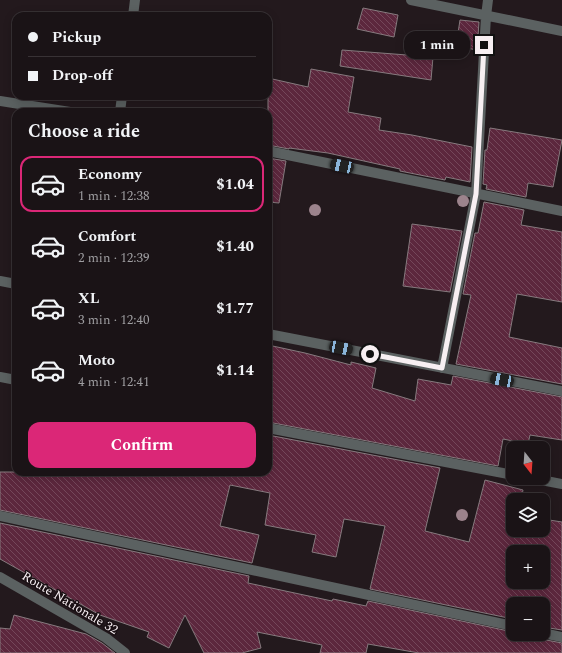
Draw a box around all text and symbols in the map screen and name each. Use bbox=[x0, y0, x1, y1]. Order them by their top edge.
text: Pickup bbox=[52, 26, 101, 49]
callout: 1 min bbox=[404, 31, 470, 59]
text: 1 min bbox=[420, 35, 454, 55]
route end bbox=[475, 36, 493, 54]
text: Drop-off bbox=[52, 64, 113, 87]
text: Choose a ride bbox=[28, 118, 140, 145]
car bbox=[329, 158, 355, 174]
text: Economy bbox=[78, 163, 142, 186]
icon: car bbox=[30, 166, 66, 202]
text: $1.04 bbox=[216, 173, 254, 196]
text: 1 min · 12:38 bbox=[78, 186, 150, 206]
text: Comfort bbox=[78, 225, 136, 248]
icon: car bbox=[30, 228, 66, 264]
text: $1.40 bbox=[216, 235, 254, 258]
text: 2 min · 12:39 bbox=[78, 248, 150, 268]
text: XL bbox=[78, 287, 99, 310]
icon: car bbox=[30, 290, 66, 326]
text: $1.77 bbox=[216, 297, 254, 320]
text: 3 min · 12:40 bbox=[78, 310, 150, 330]
car bbox=[328, 340, 354, 356]
route start bbox=[361, 345, 379, 363]
text: Moto bbox=[78, 349, 115, 372]
icon: car bbox=[30, 352, 66, 388]
text: $1.14 bbox=[216, 359, 254, 382]
text: 4 min · 12:41 bbox=[78, 372, 150, 392]
car bbox=[489, 372, 515, 388]
button: Confirm bbox=[28, 422, 256, 468]
north arrow bbox=[506, 441, 550, 485]
map controls bbox=[506, 441, 550, 641]
button: layers bbox=[506, 493, 550, 537]
button: + bbox=[506, 545, 550, 589]
street label: Route Nationale 32 bbox=[18, 566, 122, 640]
button: − bbox=[506, 597, 550, 641]

